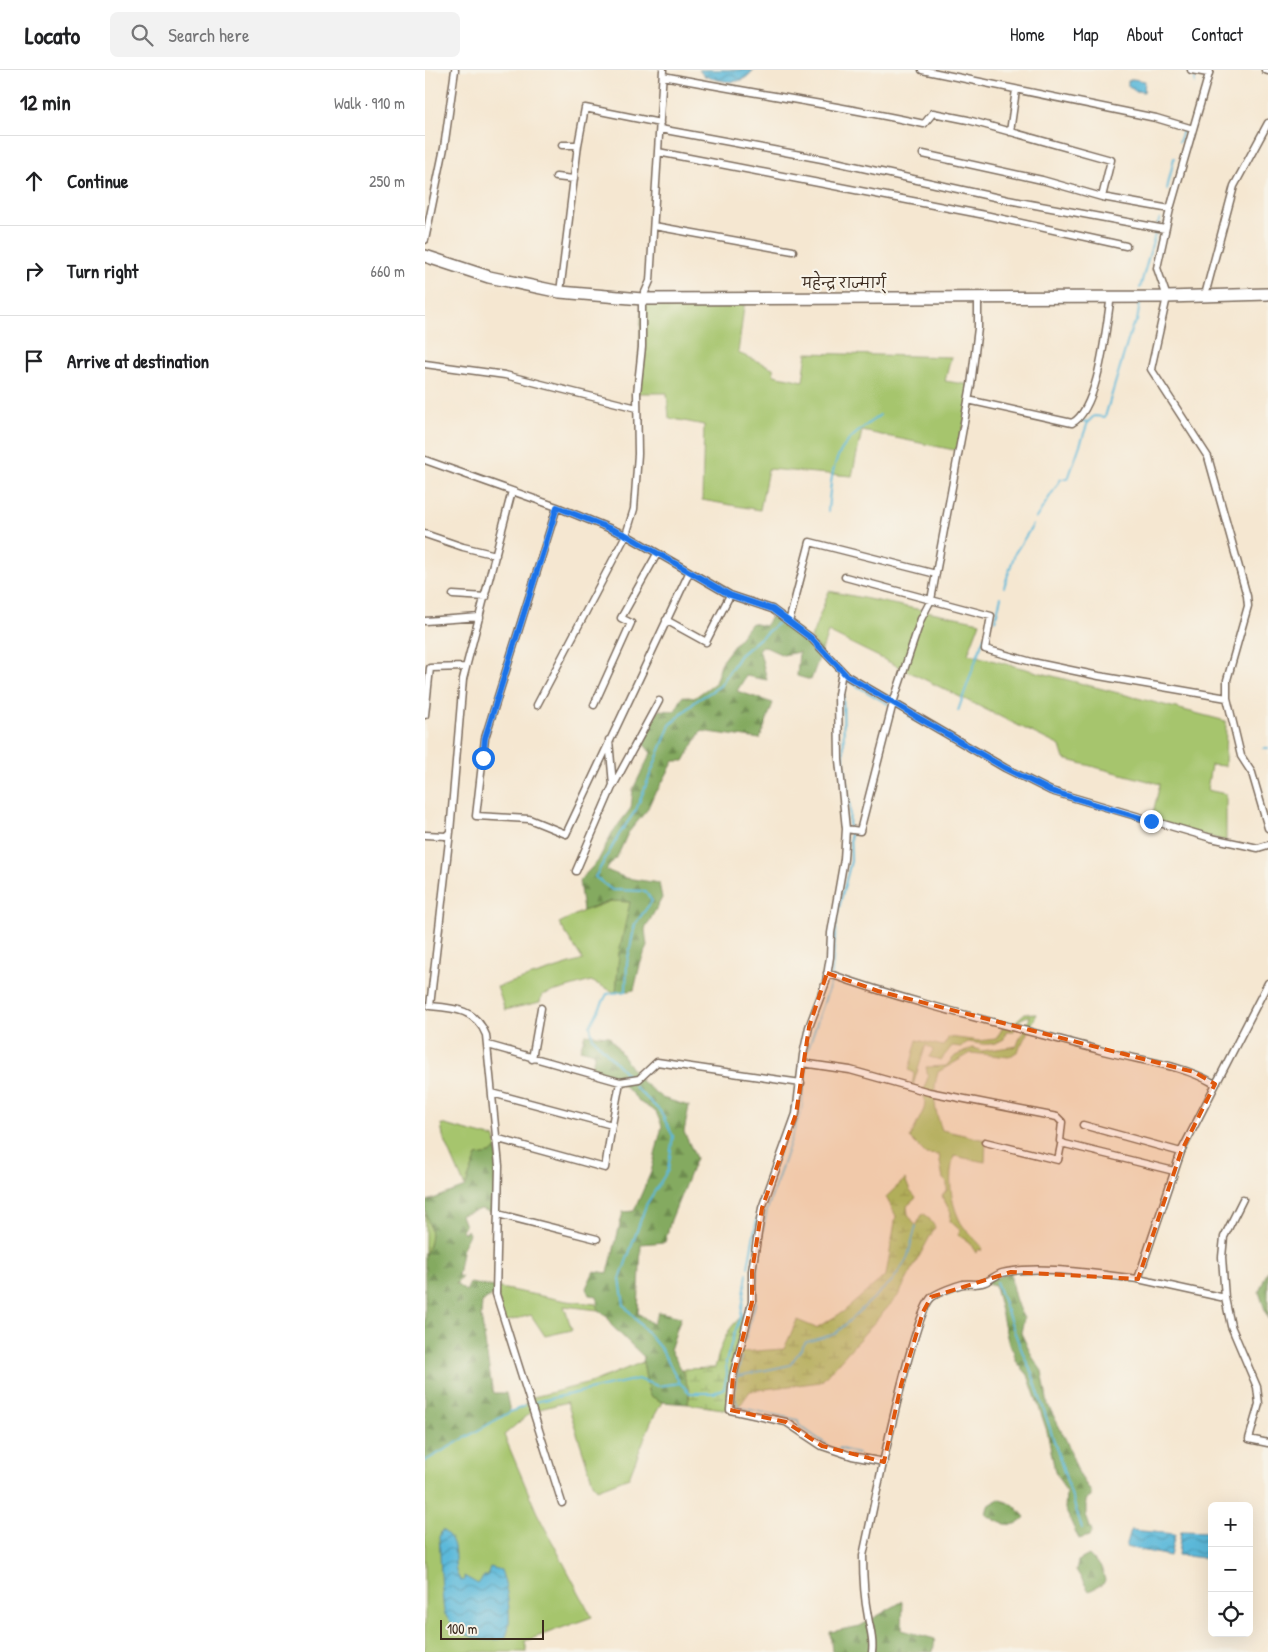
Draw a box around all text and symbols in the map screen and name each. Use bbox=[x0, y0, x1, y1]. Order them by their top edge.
search box bbox=[110, 12, 460, 57]
text: Locato bbox=[25, 19, 80, 51]
icon: search bbox=[128, 21, 156, 49]
text: Search here bbox=[168, 22, 249, 48]
text: Home bbox=[1010, 22, 1045, 47]
text: Map bbox=[1073, 22, 1098, 47]
text: About bbox=[1126, 22, 1163, 47]
text: Contact bbox=[1191, 22, 1243, 47]
text: 12 min bbox=[20, 88, 71, 117]
text: Walk · 910 m bbox=[334, 92, 405, 114]
icon: ahead bbox=[20, 167, 48, 195]
text: Continue bbox=[67, 168, 128, 194]
text: 250 m bbox=[369, 170, 405, 192]
icon: right bbox=[20, 257, 48, 285]
text: Turn right bbox=[67, 258, 138, 284]
text: 660 m bbox=[371, 260, 405, 282]
street label: महेन्द्र राज्मार्ग् bbox=[801, 270, 887, 294]
icon: arrive bbox=[20, 347, 48, 375]
text: Arrive at destination bbox=[67, 348, 209, 374]
route start bbox=[472, 747, 495, 770]
route end bbox=[1140, 810, 1163, 833]
map controls bbox=[1208, 1502, 1253, 1637]
button: + bbox=[1208, 1502, 1253, 1547]
button: − bbox=[1208, 1547, 1253, 1592]
button: locate bbox=[1208, 1592, 1253, 1637]
scale bar bbox=[440, 1617, 544, 1640]
text: 100 m bbox=[447, 1619, 477, 1638]

